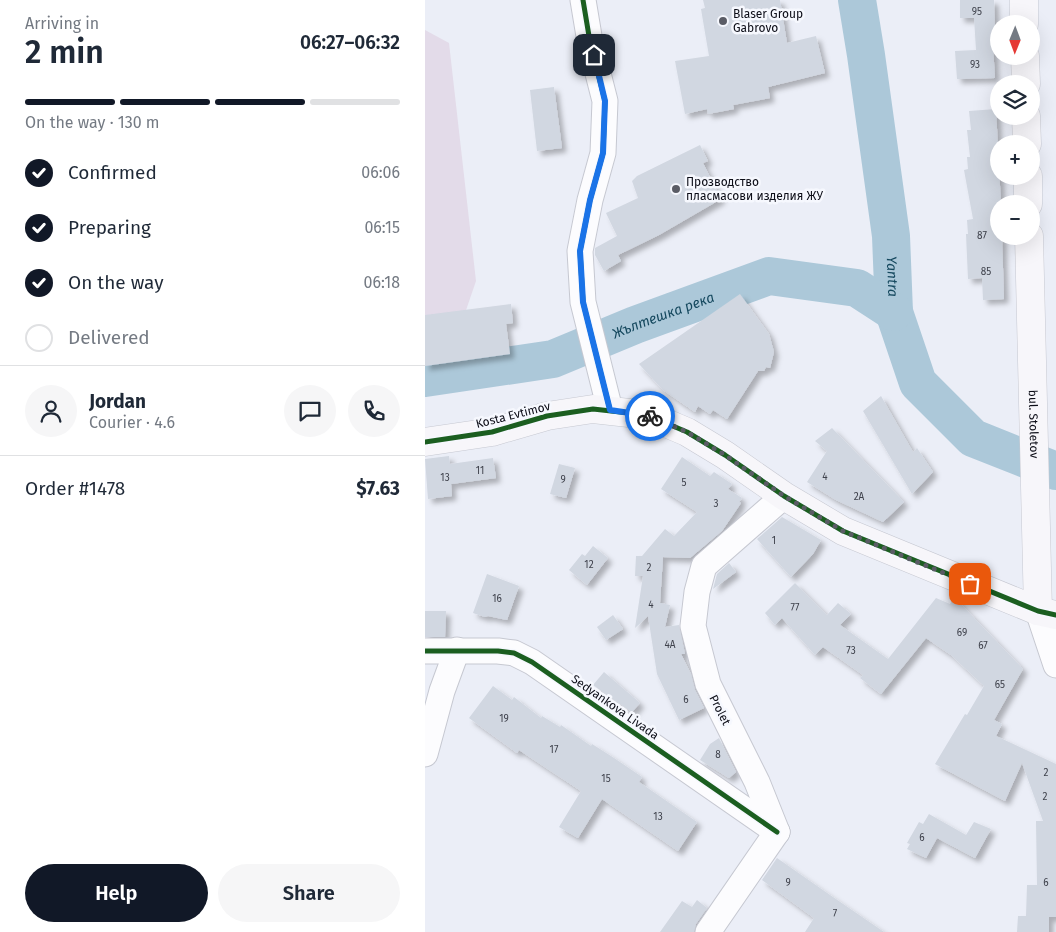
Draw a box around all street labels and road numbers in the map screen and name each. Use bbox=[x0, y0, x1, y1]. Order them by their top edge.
street label: bul. Stoletov bbox=[1026, 390, 1041, 458]
street label: Kosta Evtimov bbox=[474, 399, 552, 431]
street label: Sedyankova Livada bbox=[569, 672, 661, 742]
street label: Prolet bbox=[706, 692, 734, 728]

